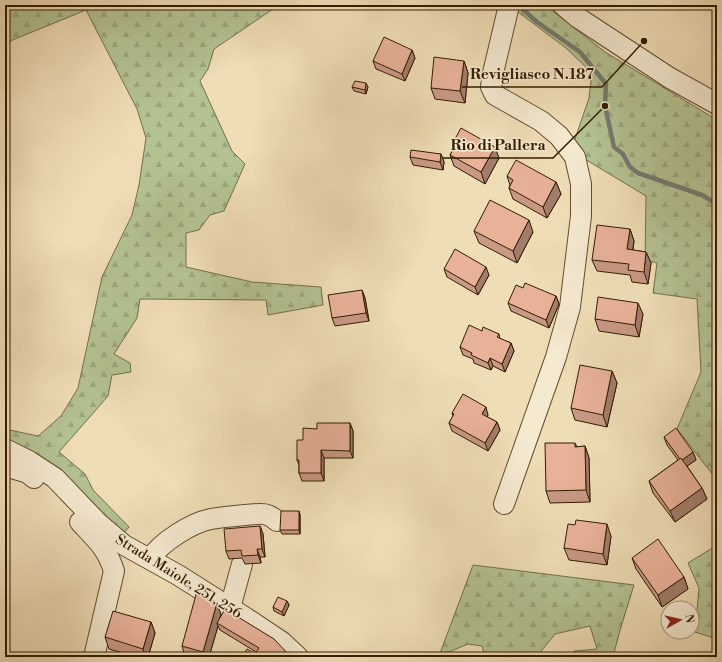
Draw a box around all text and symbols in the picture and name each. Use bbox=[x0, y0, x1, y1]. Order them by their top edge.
callout: Revigliasco N.187 bbox=[462, 60, 602, 87]
text: Revigliasco N.187 bbox=[470, 65, 594, 84]
callout: Rio di Pallera bbox=[442, 131, 553, 158]
text: Rio di Pallera bbox=[450, 136, 546, 155]
street label: Strada Maiole, 251, 256 bbox=[112, 531, 245, 623]
north arrow bbox=[660, 600, 700, 640]
text: N bbox=[681, 613, 696, 624]

